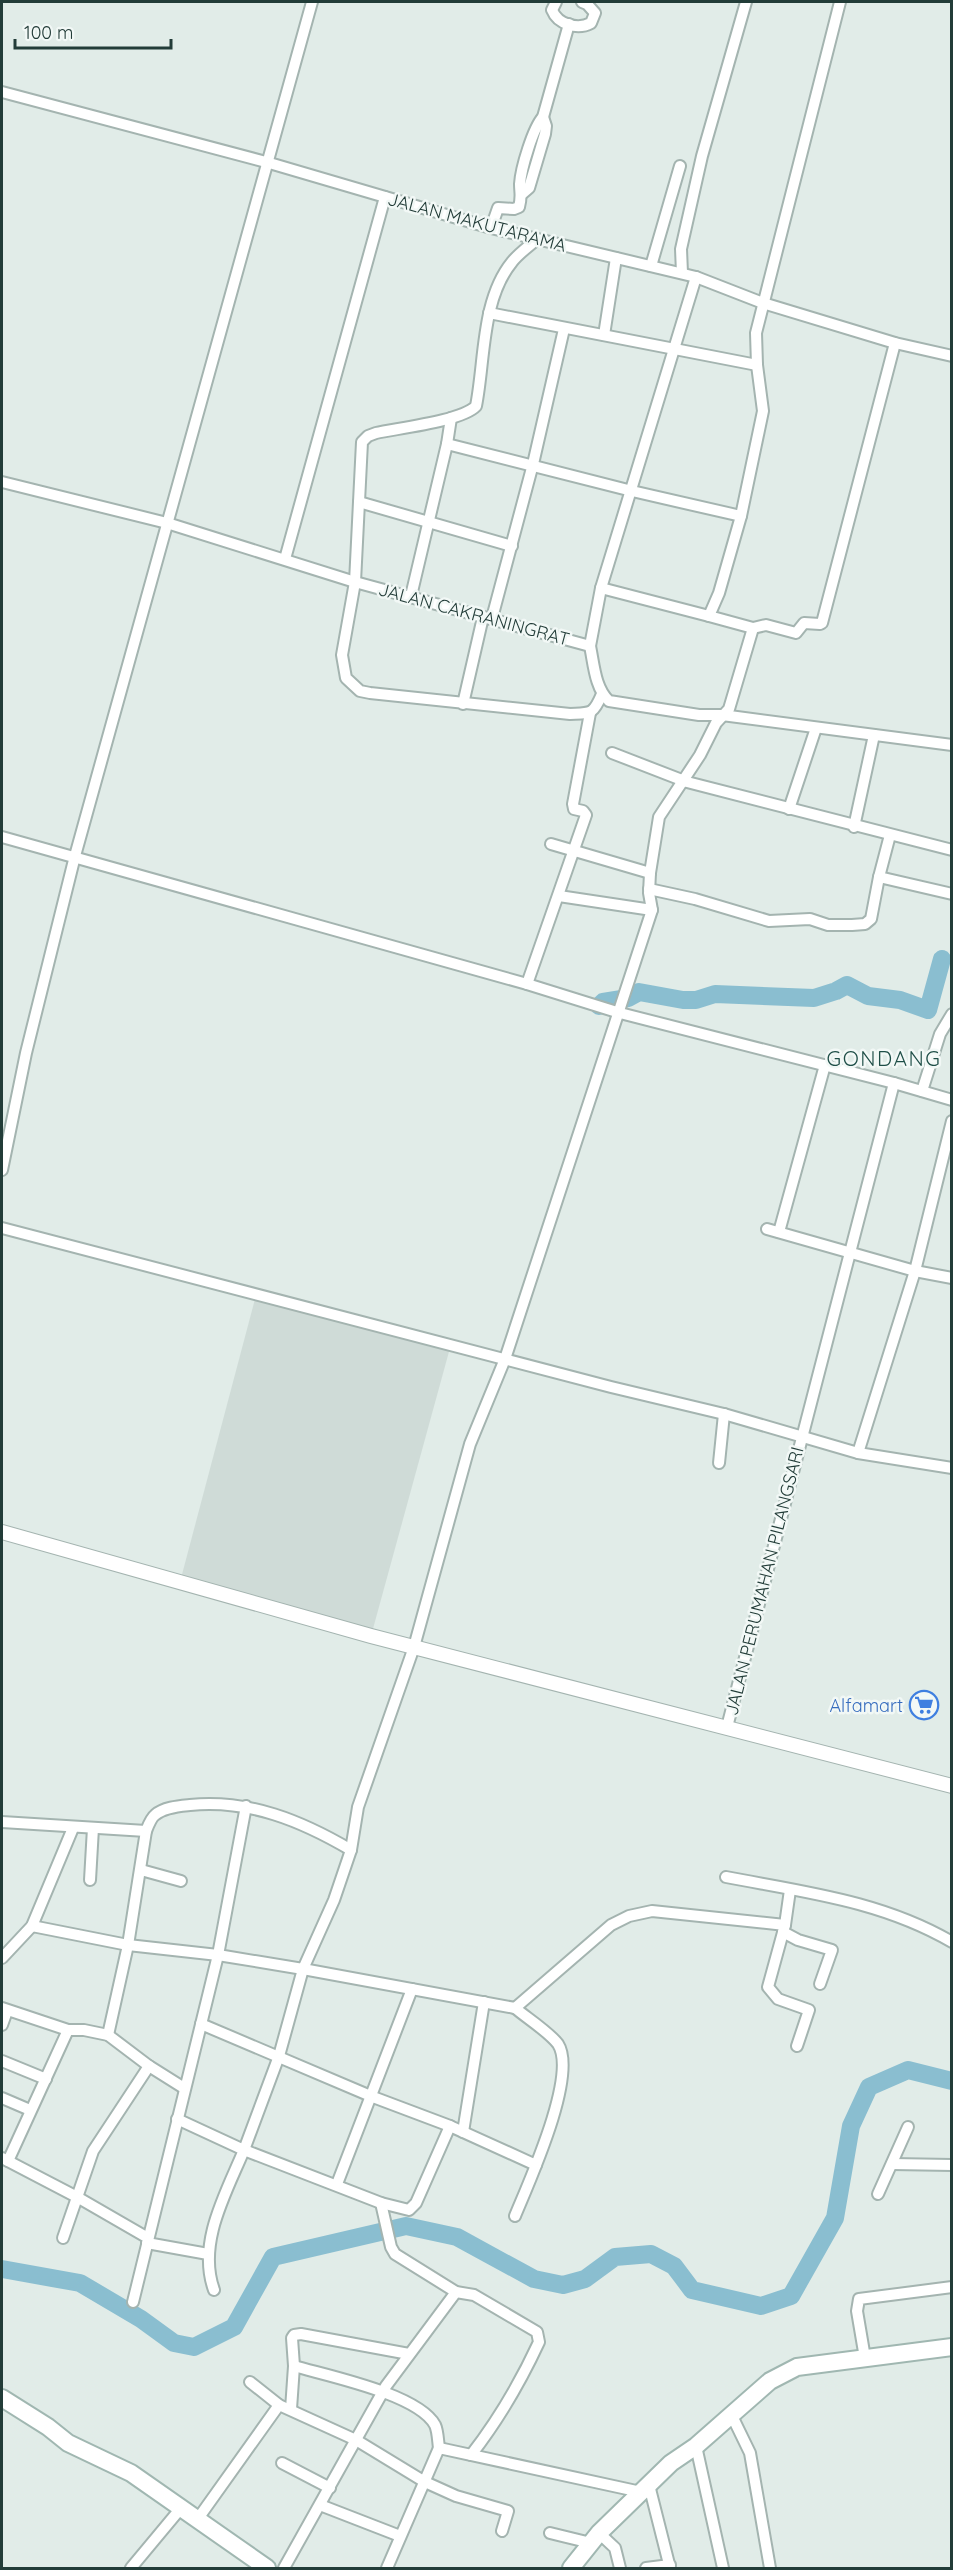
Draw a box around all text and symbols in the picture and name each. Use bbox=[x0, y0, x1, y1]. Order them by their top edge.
scale bar bbox=[15, 12, 171, 50]
text: 100 m bbox=[24, 21, 73, 44]
street label: JALAN MAKUTARAMA bbox=[385, 187, 569, 257]
street label: JALAN CAKRANINGRAT bbox=[376, 577, 572, 651]
district label: GONDANG bbox=[827, 1045, 941, 1071]
street label: JALAN PERUMAHAN PILANGSARI bbox=[719, 1444, 809, 1718]
supermarket icon: Alfamart bbox=[908, 1689, 940, 1721]
place label: Alfamart bbox=[829, 1694, 903, 1717]

